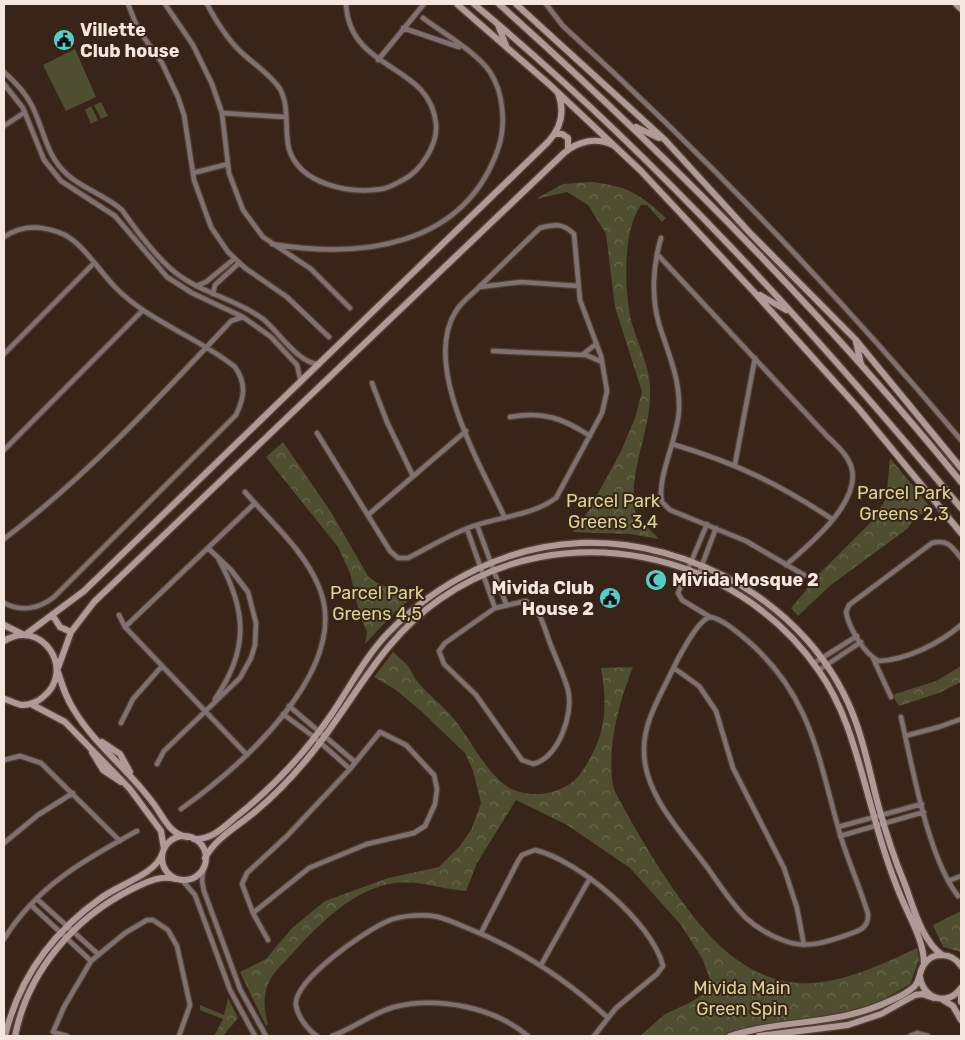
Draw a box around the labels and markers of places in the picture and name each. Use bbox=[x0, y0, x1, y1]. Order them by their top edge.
place label: Villette Club house bbox=[80, 19, 180, 62]
public building icon: Villette Club house bbox=[52, 28, 76, 52]
mosque icon: Mivida Mosque 2 bbox=[644, 568, 668, 592]
place label: Mivida Mosque 2 bbox=[672, 569, 819, 591]
place label: Mivida Club House 2 bbox=[492, 577, 594, 620]
public building icon: Mivida Club House 2 bbox=[598, 586, 622, 610]

